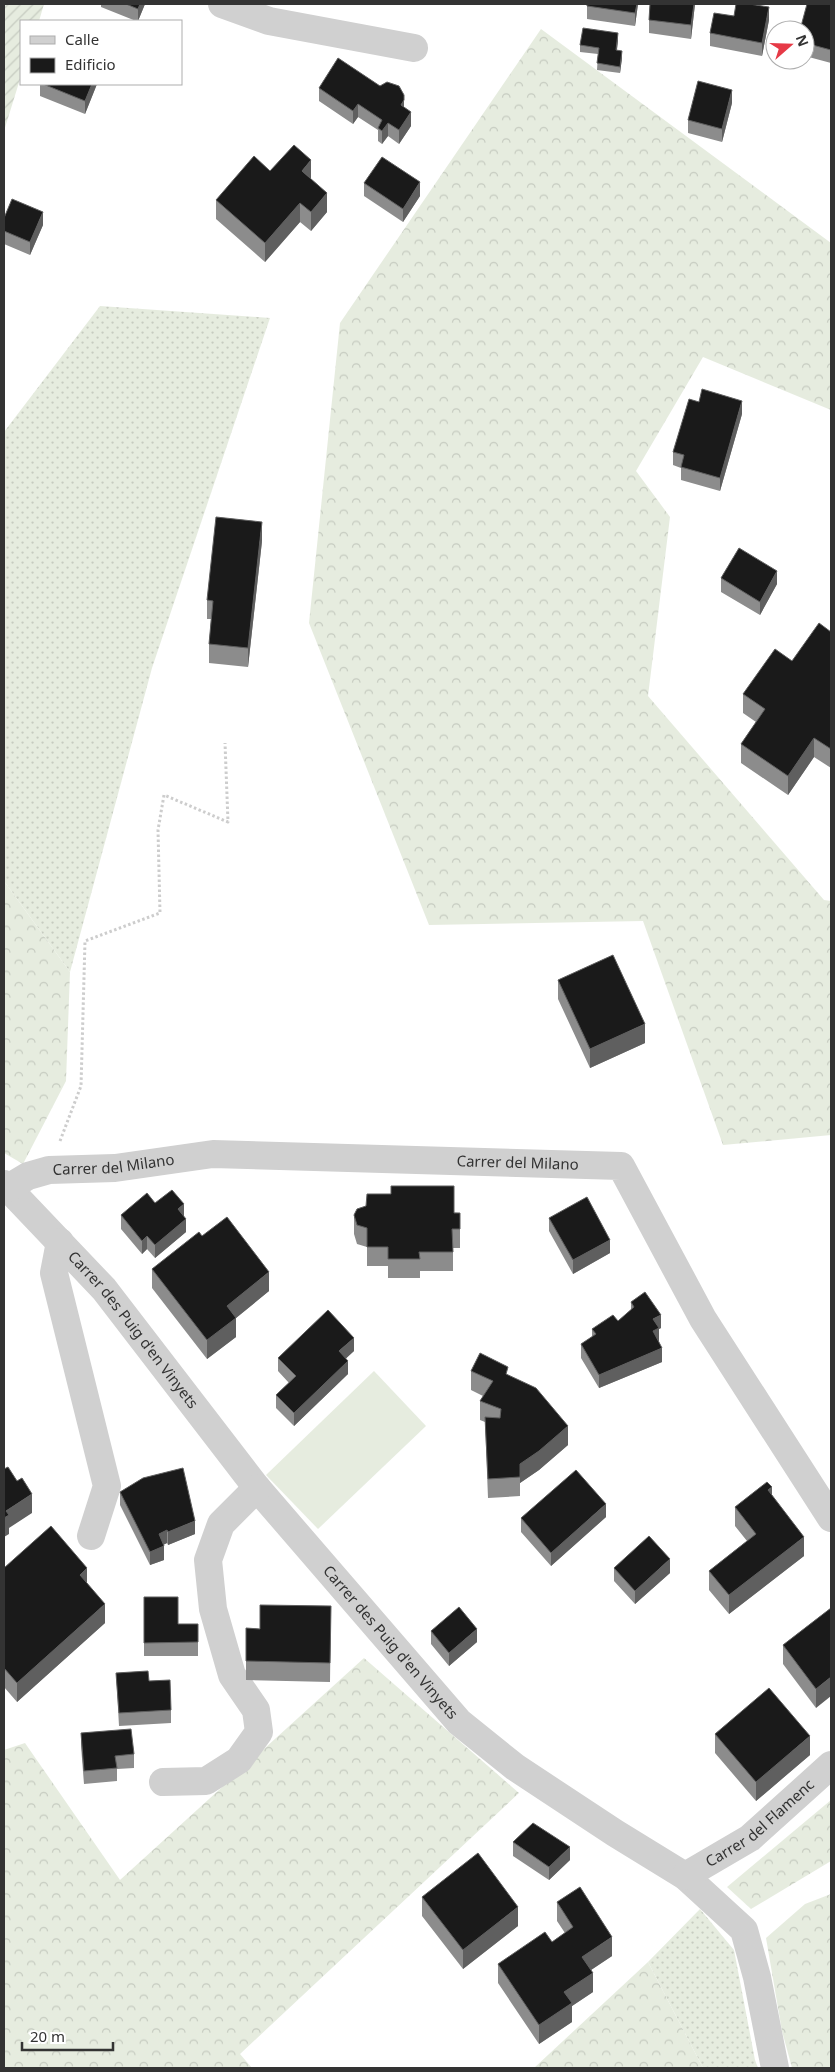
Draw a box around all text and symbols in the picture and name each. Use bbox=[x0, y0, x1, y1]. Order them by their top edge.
legend bbox=[20, 20, 182, 85]
north arrow bbox=[765, 20, 815, 70]
text: Calle bbox=[65, 29, 99, 49]
text: N bbox=[792, 32, 814, 49]
text: Edificio bbox=[65, 54, 116, 74]
street label: Carrer del Milano bbox=[52, 1149, 176, 1179]
street label: Carrer del Milano bbox=[456, 1150, 579, 1174]
street label: Carrer des Puig d'en Vinyets bbox=[64, 1246, 203, 1412]
street label: Carrer des Puig d'en Vinyets bbox=[319, 1561, 463, 1723]
street label: Carrer del Flamenc bbox=[701, 1774, 818, 1871]
scale bar bbox=[22, 2020, 114, 2052]
text: 20 m bbox=[30, 2026, 65, 2046]

